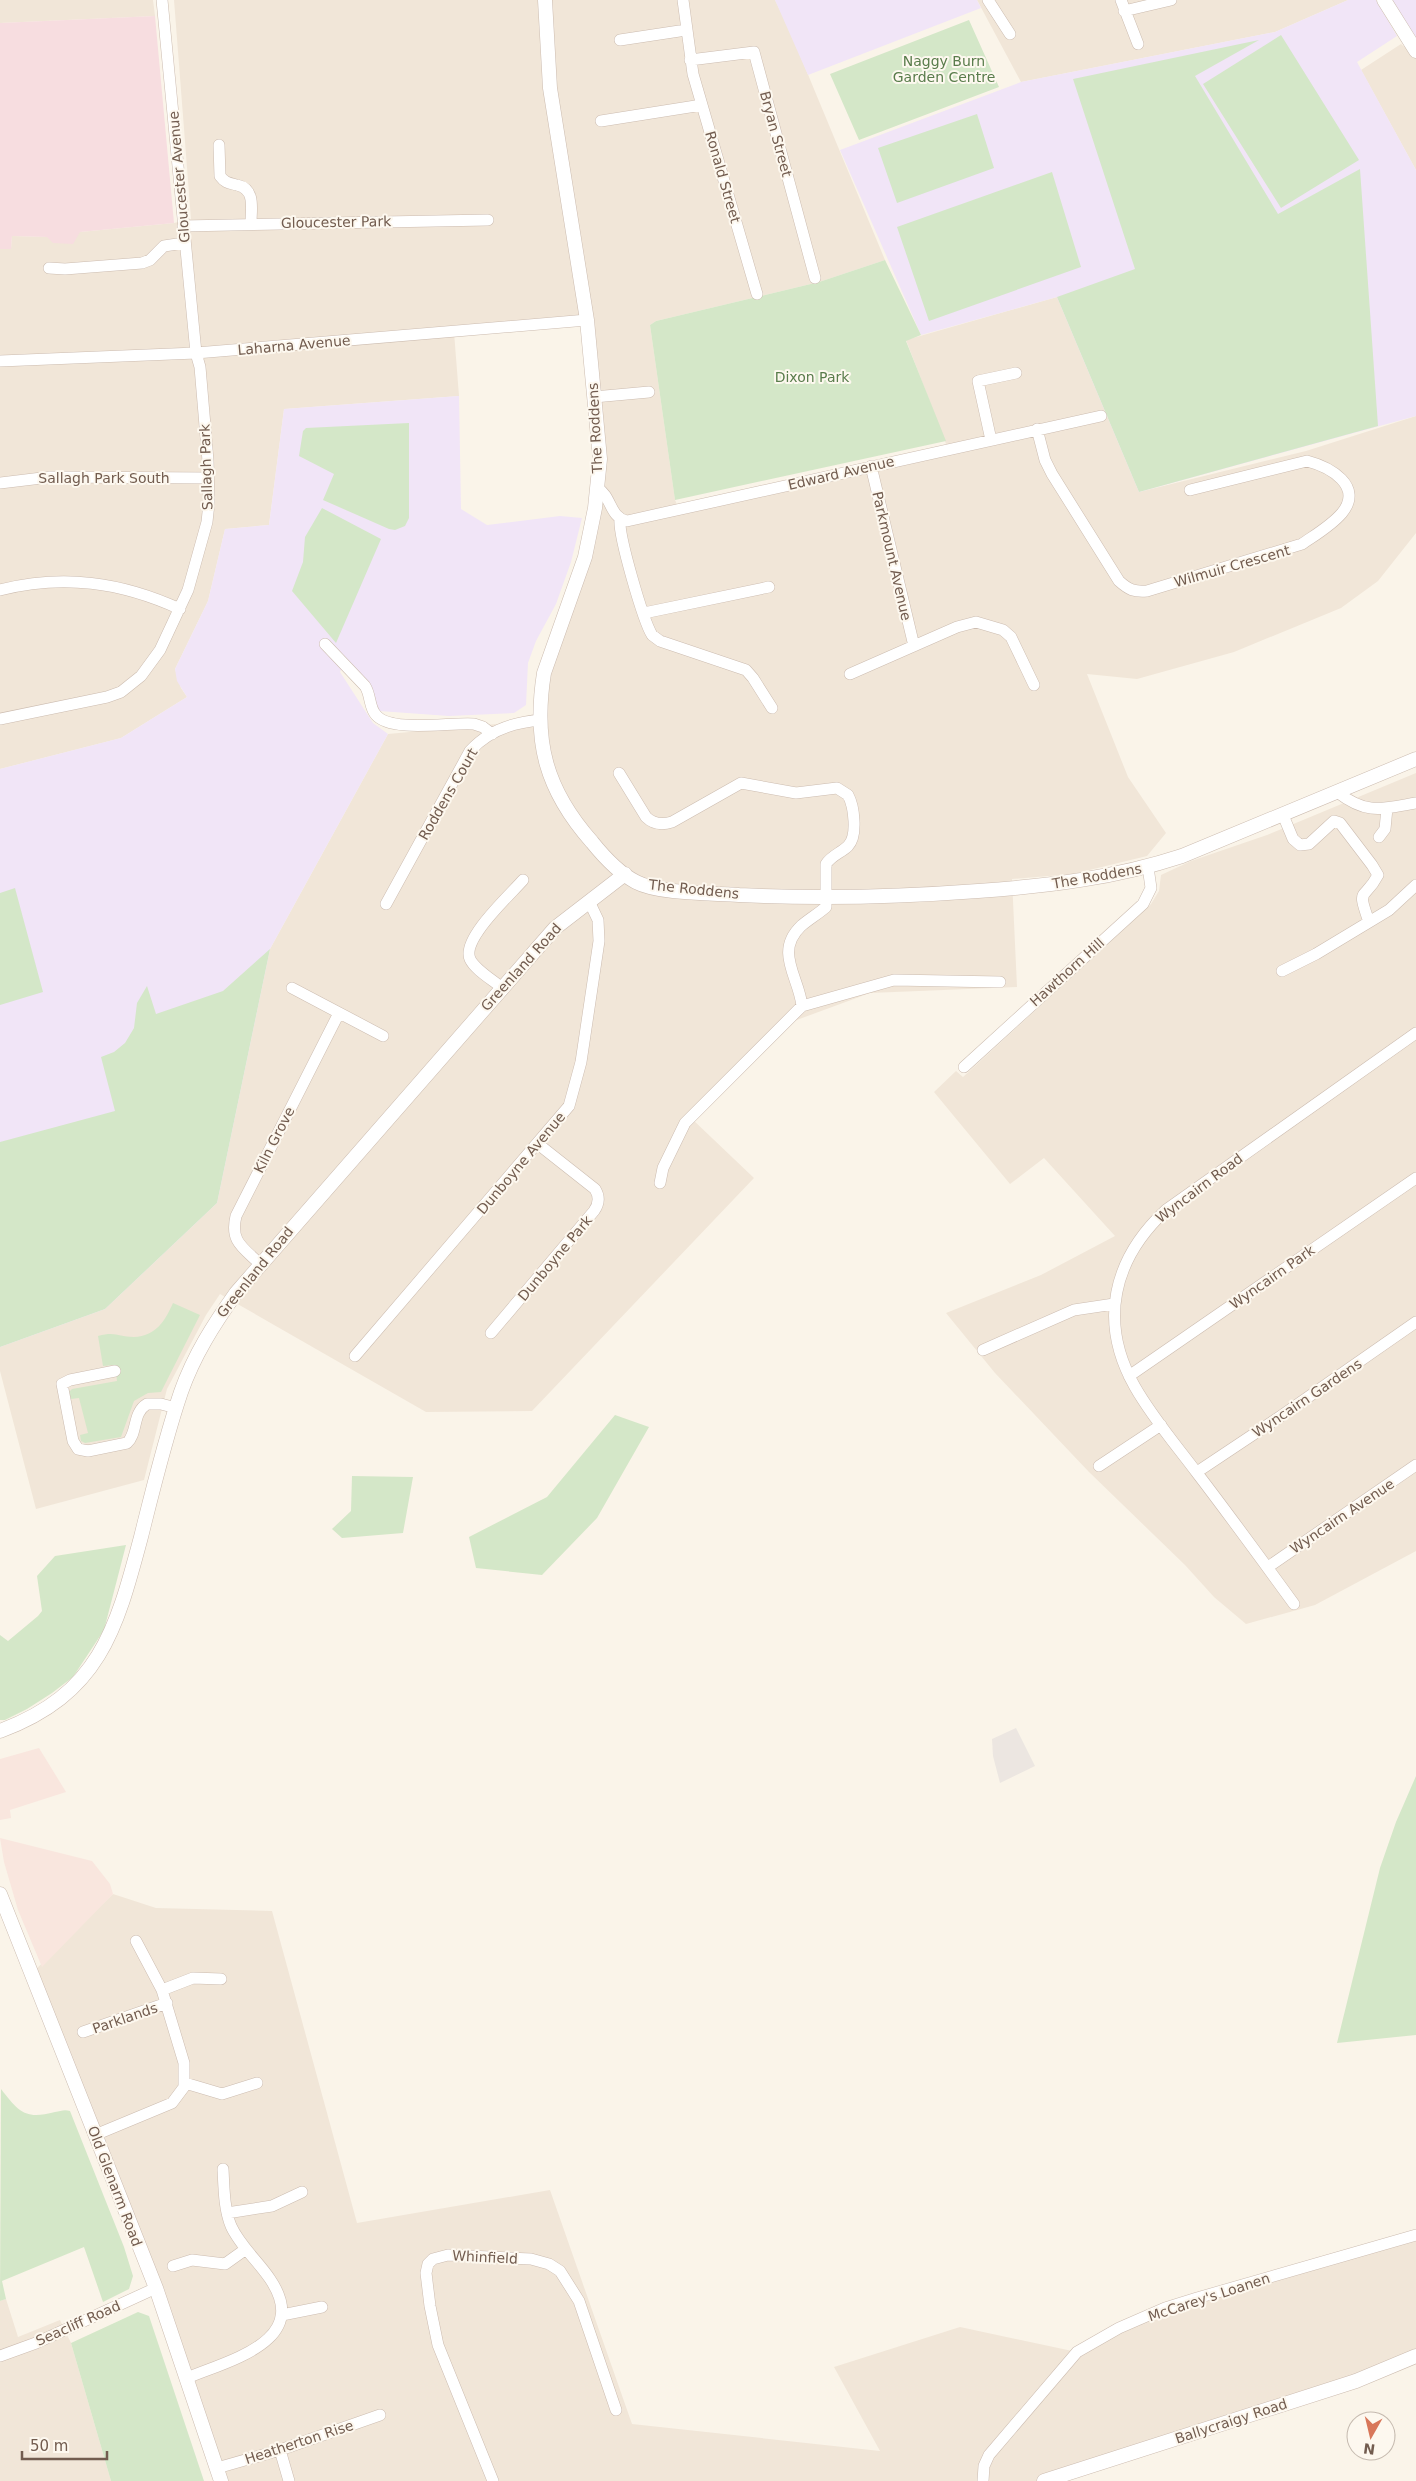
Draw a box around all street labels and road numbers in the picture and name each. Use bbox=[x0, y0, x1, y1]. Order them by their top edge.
street label: Bryan Street bbox=[757, 89, 795, 179]
street label: Gloucester Avenue bbox=[165, 110, 193, 244]
street label: Ronald Street bbox=[702, 129, 744, 225]
street label: Gloucester Park bbox=[281, 213, 392, 231]
street label: Laharna Avenue bbox=[237, 332, 351, 358]
street label: The Roddens bbox=[585, 382, 605, 475]
street label: Sallagh Park bbox=[196, 423, 216, 510]
street label: Edward Avenue bbox=[786, 453, 896, 493]
street label: Sallagh Park South bbox=[38, 470, 170, 486]
street label: Parkmount Avenue bbox=[869, 490, 915, 622]
street label: Wilmuir Crescent bbox=[1172, 542, 1292, 590]
street label: Roddens Court bbox=[415, 745, 481, 843]
street label: The Roddens bbox=[1050, 860, 1143, 892]
street label: The Roddens bbox=[647, 876, 740, 902]
street label: Greenland Road bbox=[478, 920, 564, 1014]
street label: Hawthorn Hill bbox=[1027, 934, 1107, 1010]
street label: Kiln Grove bbox=[251, 1104, 297, 1176]
street label: Dunboyne Avenue bbox=[474, 1109, 568, 1217]
street label: Wyncairn Road bbox=[1152, 1150, 1246, 1226]
street label: Dunboyne Park bbox=[515, 1211, 596, 1304]
street label: Greenland Road bbox=[213, 1223, 297, 1321]
street label: Wyncairn Park bbox=[1226, 1241, 1318, 1312]
street label: Wyncairn Gardens bbox=[1249, 1355, 1365, 1441]
street label: Wyncairn Avenue bbox=[1287, 1475, 1397, 1557]
street label: Parklands bbox=[90, 1999, 160, 2037]
street label: Old Glenarm Road bbox=[85, 2123, 145, 2249]
street label: Whinfield bbox=[452, 2247, 518, 2267]
street label: McCarey's Loanen bbox=[1146, 2270, 1272, 2324]
street label: Seacliff Road bbox=[33, 2297, 123, 2349]
street label: Ballycraigy Road bbox=[1173, 2395, 1289, 2447]
street label: Heatherton Rise bbox=[243, 2417, 355, 2467]

